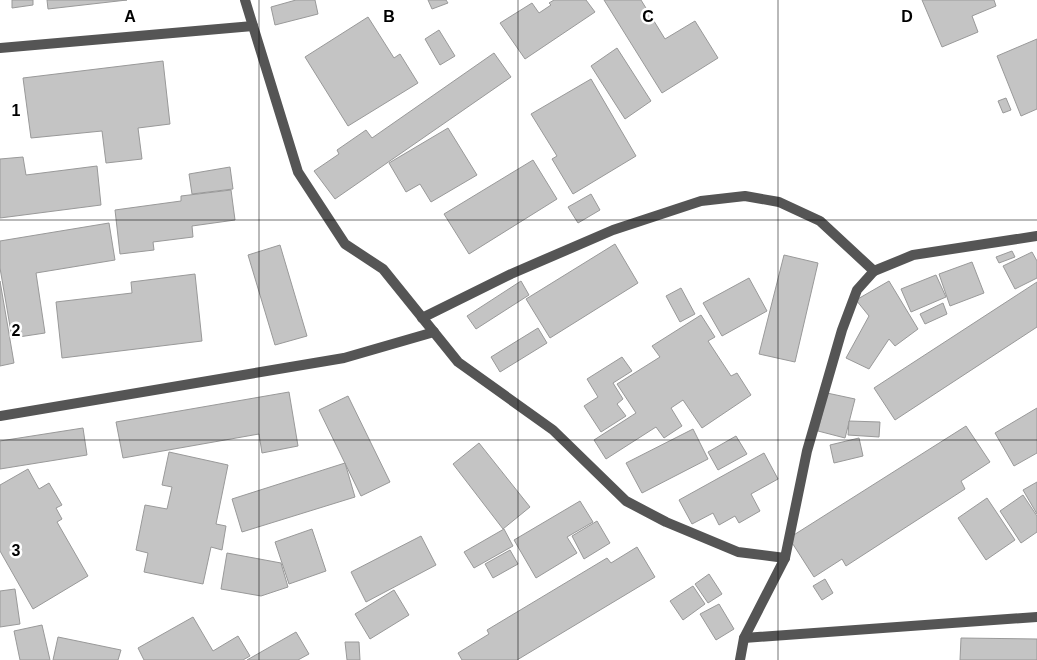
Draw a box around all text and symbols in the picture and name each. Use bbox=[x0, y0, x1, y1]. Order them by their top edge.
text: A bbox=[124, 8, 136, 25]
text: B bbox=[383, 8, 395, 25]
text: C bbox=[642, 8, 654, 25]
text: D bbox=[901, 8, 913, 25]
text: 1 bbox=[12, 102, 21, 119]
text: 2 bbox=[12, 322, 21, 339]
text: 3 bbox=[12, 542, 21, 559]

